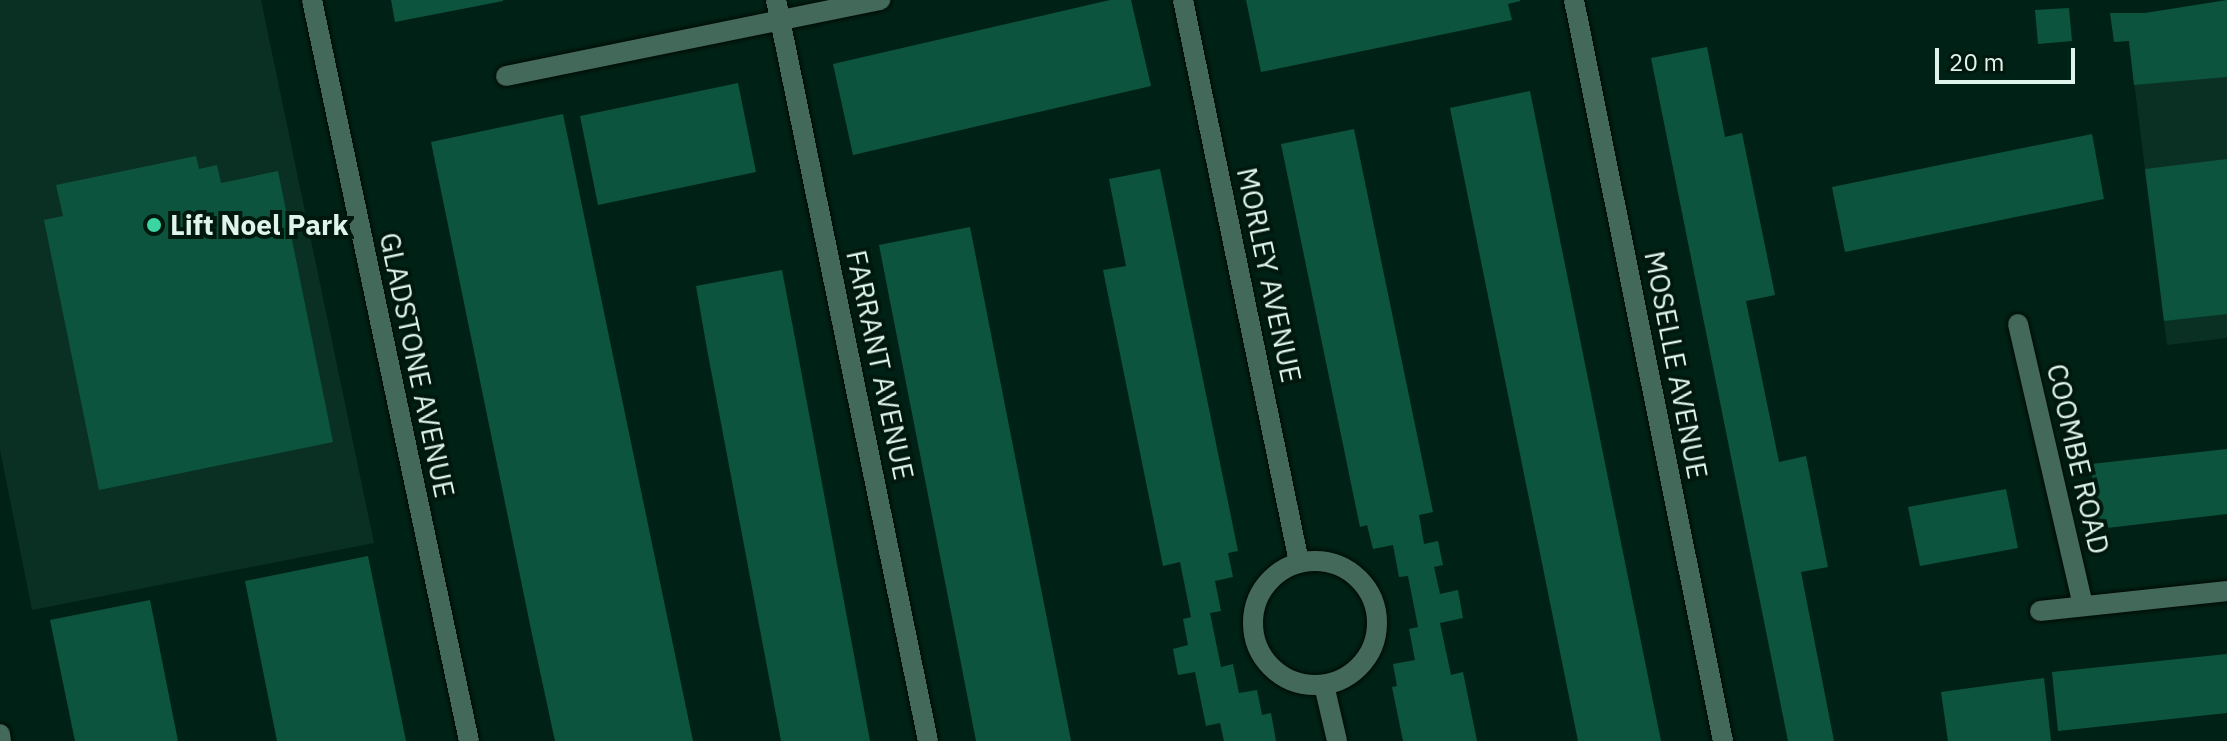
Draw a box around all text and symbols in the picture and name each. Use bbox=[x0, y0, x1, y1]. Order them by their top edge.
scale bar bbox=[1939, 32, 2079, 82]
text: 20 m bbox=[1949, 46, 2004, 78]
street label: MORLEY AVENUE bbox=[1230, 165, 1308, 385]
place label: Lift Noel Park bbox=[170, 208, 349, 242]
marker: Lift Noel Park bbox=[145, 216, 163, 234]
street label: GLADSTONE AVENUE bbox=[373, 229, 461, 501]
street label: FARRANT AVENUE bbox=[839, 247, 921, 483]
street label: MOSELLE AVENUE bbox=[1637, 248, 1715, 482]
street label: COOMBE ROAD bbox=[2040, 361, 2116, 557]

